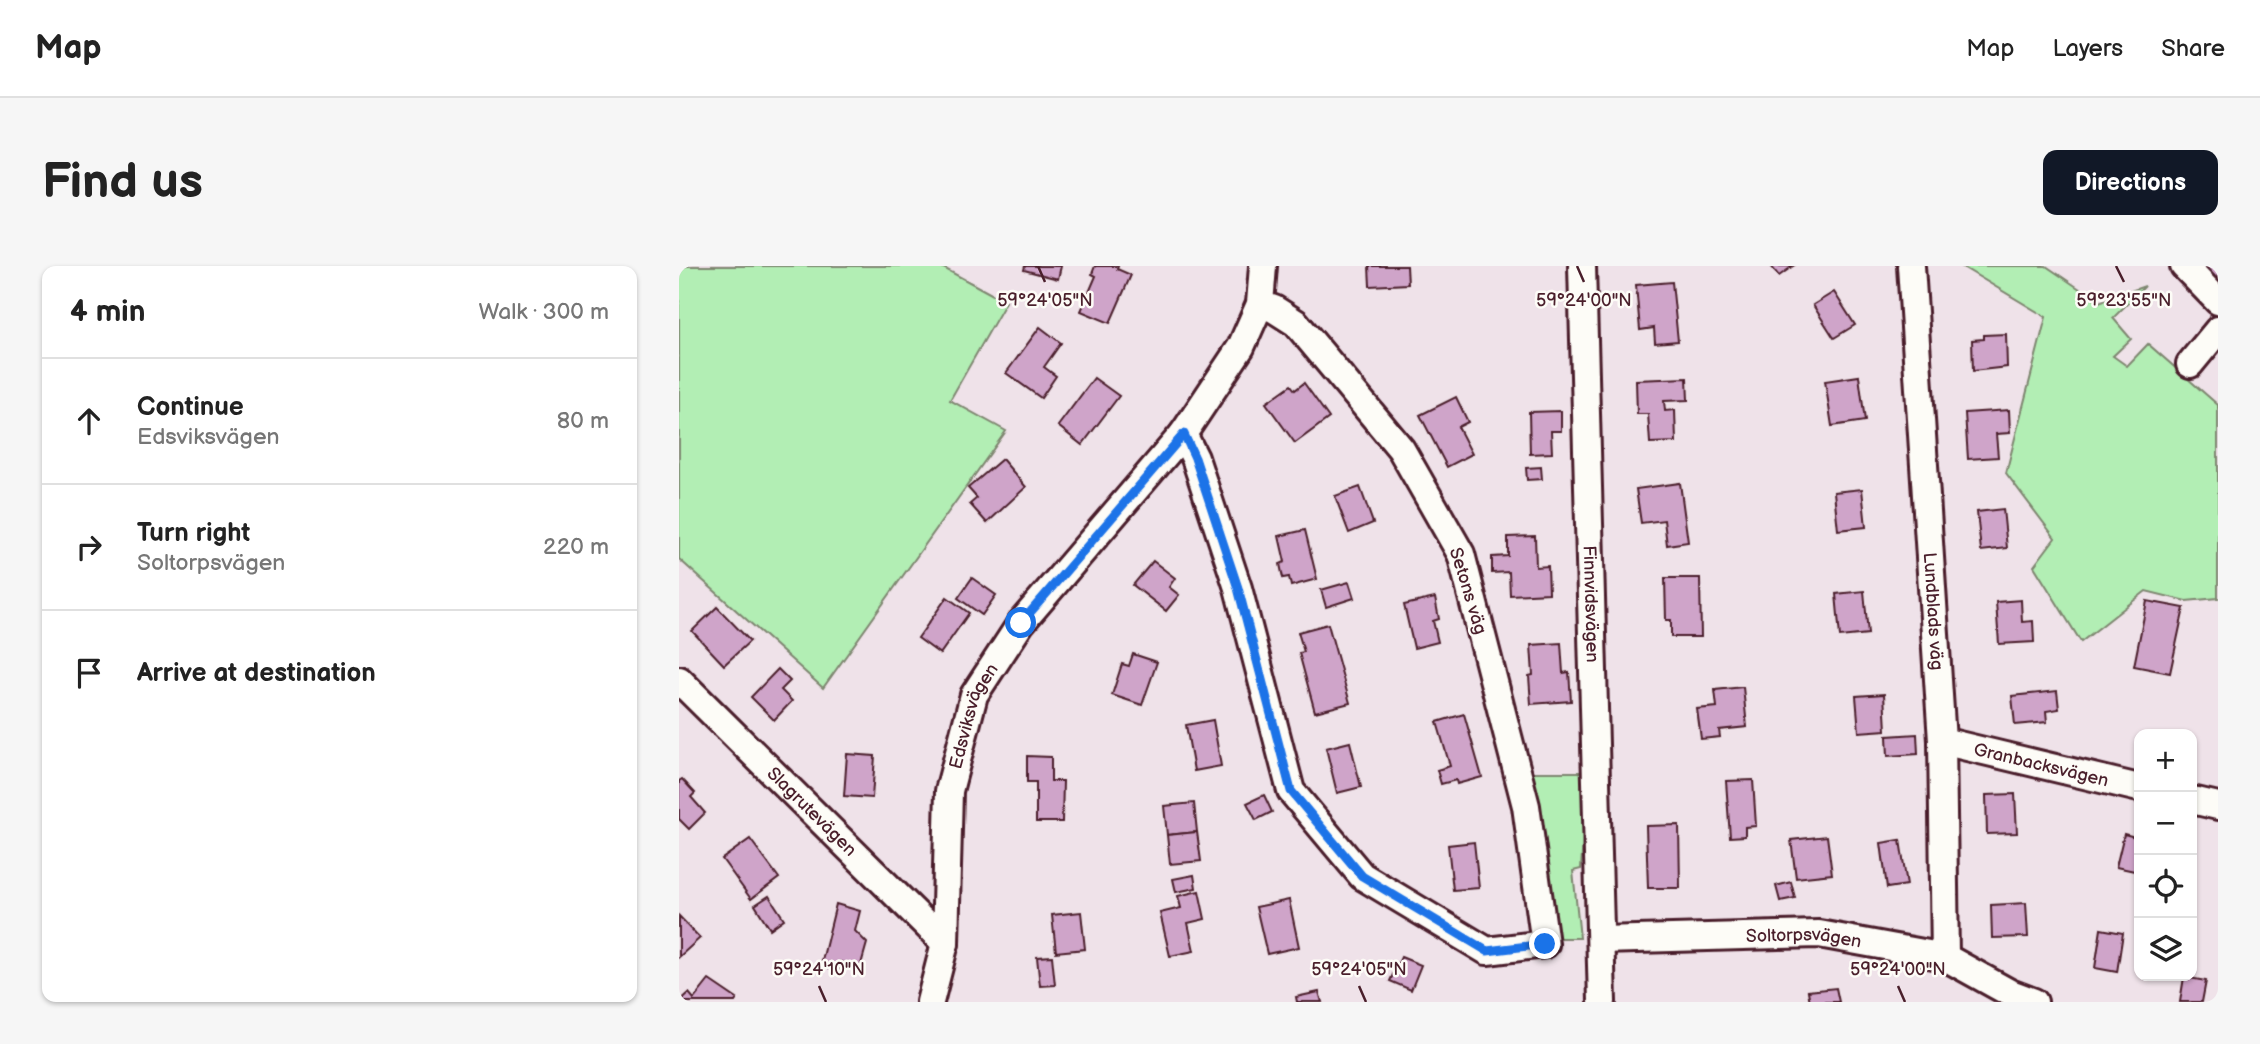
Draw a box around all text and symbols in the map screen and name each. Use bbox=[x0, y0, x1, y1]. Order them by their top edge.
text: Map bbox=[35, 28, 101, 68]
text: Map bbox=[1966, 34, 2014, 63]
text: Layers bbox=[2052, 34, 2123, 63]
text: Share bbox=[2161, 34, 2225, 63]
button: Directions bbox=[2043, 150, 2218, 215]
text: Find us bbox=[42, 153, 203, 212]
text: 59°24'05"N bbox=[997, 290, 1093, 311]
text: 59°24'00"N bbox=[1536, 290, 1632, 311]
text: 59°23'55"N bbox=[2076, 290, 2172, 311]
text: 4 min bbox=[70, 294, 145, 330]
text: Walk · 300 m bbox=[478, 298, 609, 326]
text: Continue bbox=[137, 392, 244, 423]
icon: ahead bbox=[70, 402, 108, 440]
text: 80 m bbox=[557, 407, 609, 435]
text: Edsviksvägen bbox=[137, 423, 280, 451]
text: Turn right bbox=[137, 518, 250, 549]
icon: right bbox=[70, 528, 108, 566]
text: 220 m bbox=[543, 533, 609, 561]
street label: Setons väg bbox=[1445, 545, 1491, 637]
street label: Finnvidsvägen bbox=[1579, 545, 1603, 663]
text: Soltorpsvägen bbox=[137, 549, 285, 577]
street label: Lundblads väg bbox=[1919, 552, 1948, 671]
route start bbox=[1005, 607, 1036, 638]
icon: arrive bbox=[70, 654, 108, 692]
text: Arrive at destination bbox=[137, 658, 376, 689]
street label: Edsviksvägen bbox=[945, 659, 1002, 771]
map controls bbox=[2134, 729, 2197, 981]
button: + bbox=[2134, 729, 2197, 792]
street label: Granbacksvägen bbox=[1972, 738, 2111, 791]
street label: Slagrutevägen bbox=[763, 763, 861, 860]
button: − bbox=[2134, 792, 2197, 855]
button: locate bbox=[2134, 855, 2197, 918]
button: layers bbox=[2134, 918, 2197, 981]
street label: Soltorpsvägen bbox=[1746, 923, 1863, 952]
route end bbox=[1529, 928, 1560, 959]
text: 59°24'10"N bbox=[773, 959, 865, 980]
text: 59°24'05"N bbox=[1311, 959, 1407, 980]
text: 59°24'00"N bbox=[1850, 959, 1946, 980]

